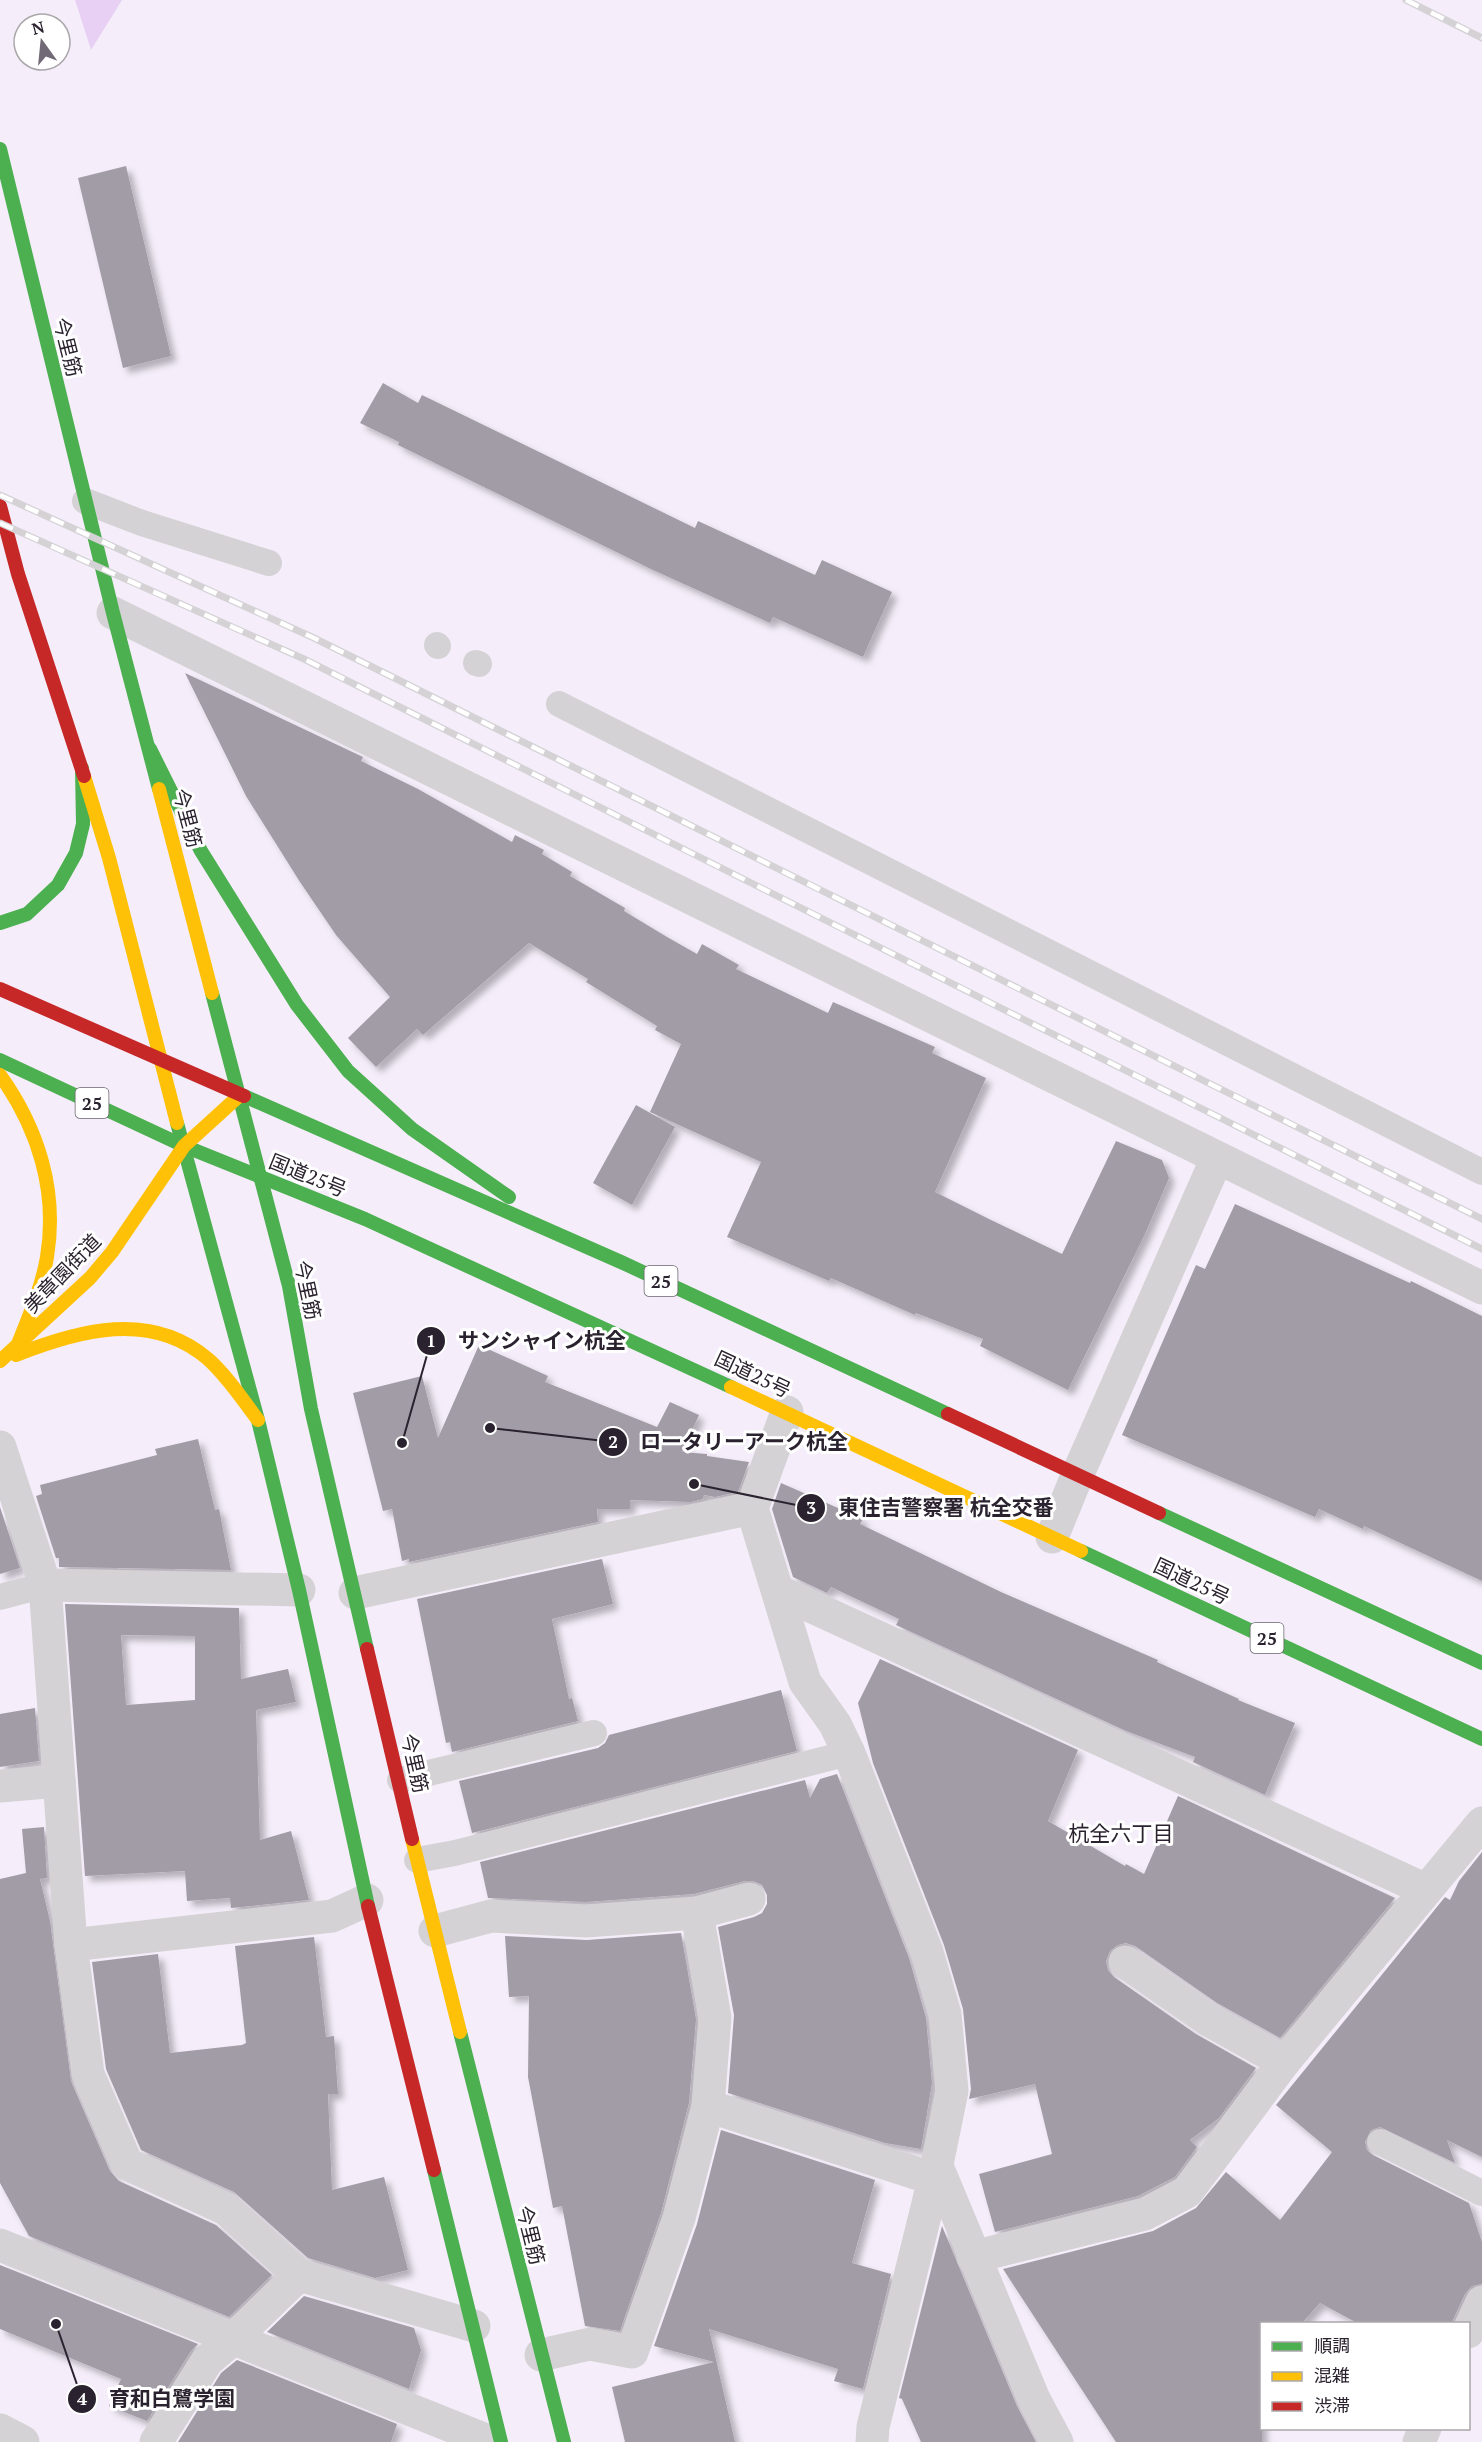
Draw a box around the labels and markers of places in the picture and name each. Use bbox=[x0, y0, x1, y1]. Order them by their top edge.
callout: サンシャイン杭全 bbox=[416, 1321, 638, 1360]
callout: ロータリーアーク杭全 bbox=[598, 1423, 861, 1462]
callout: 東住吉警察署 杭全交番 bbox=[796, 1488, 1066, 1527]
callout: 育和白鷺学園 bbox=[67, 2379, 247, 2418]

